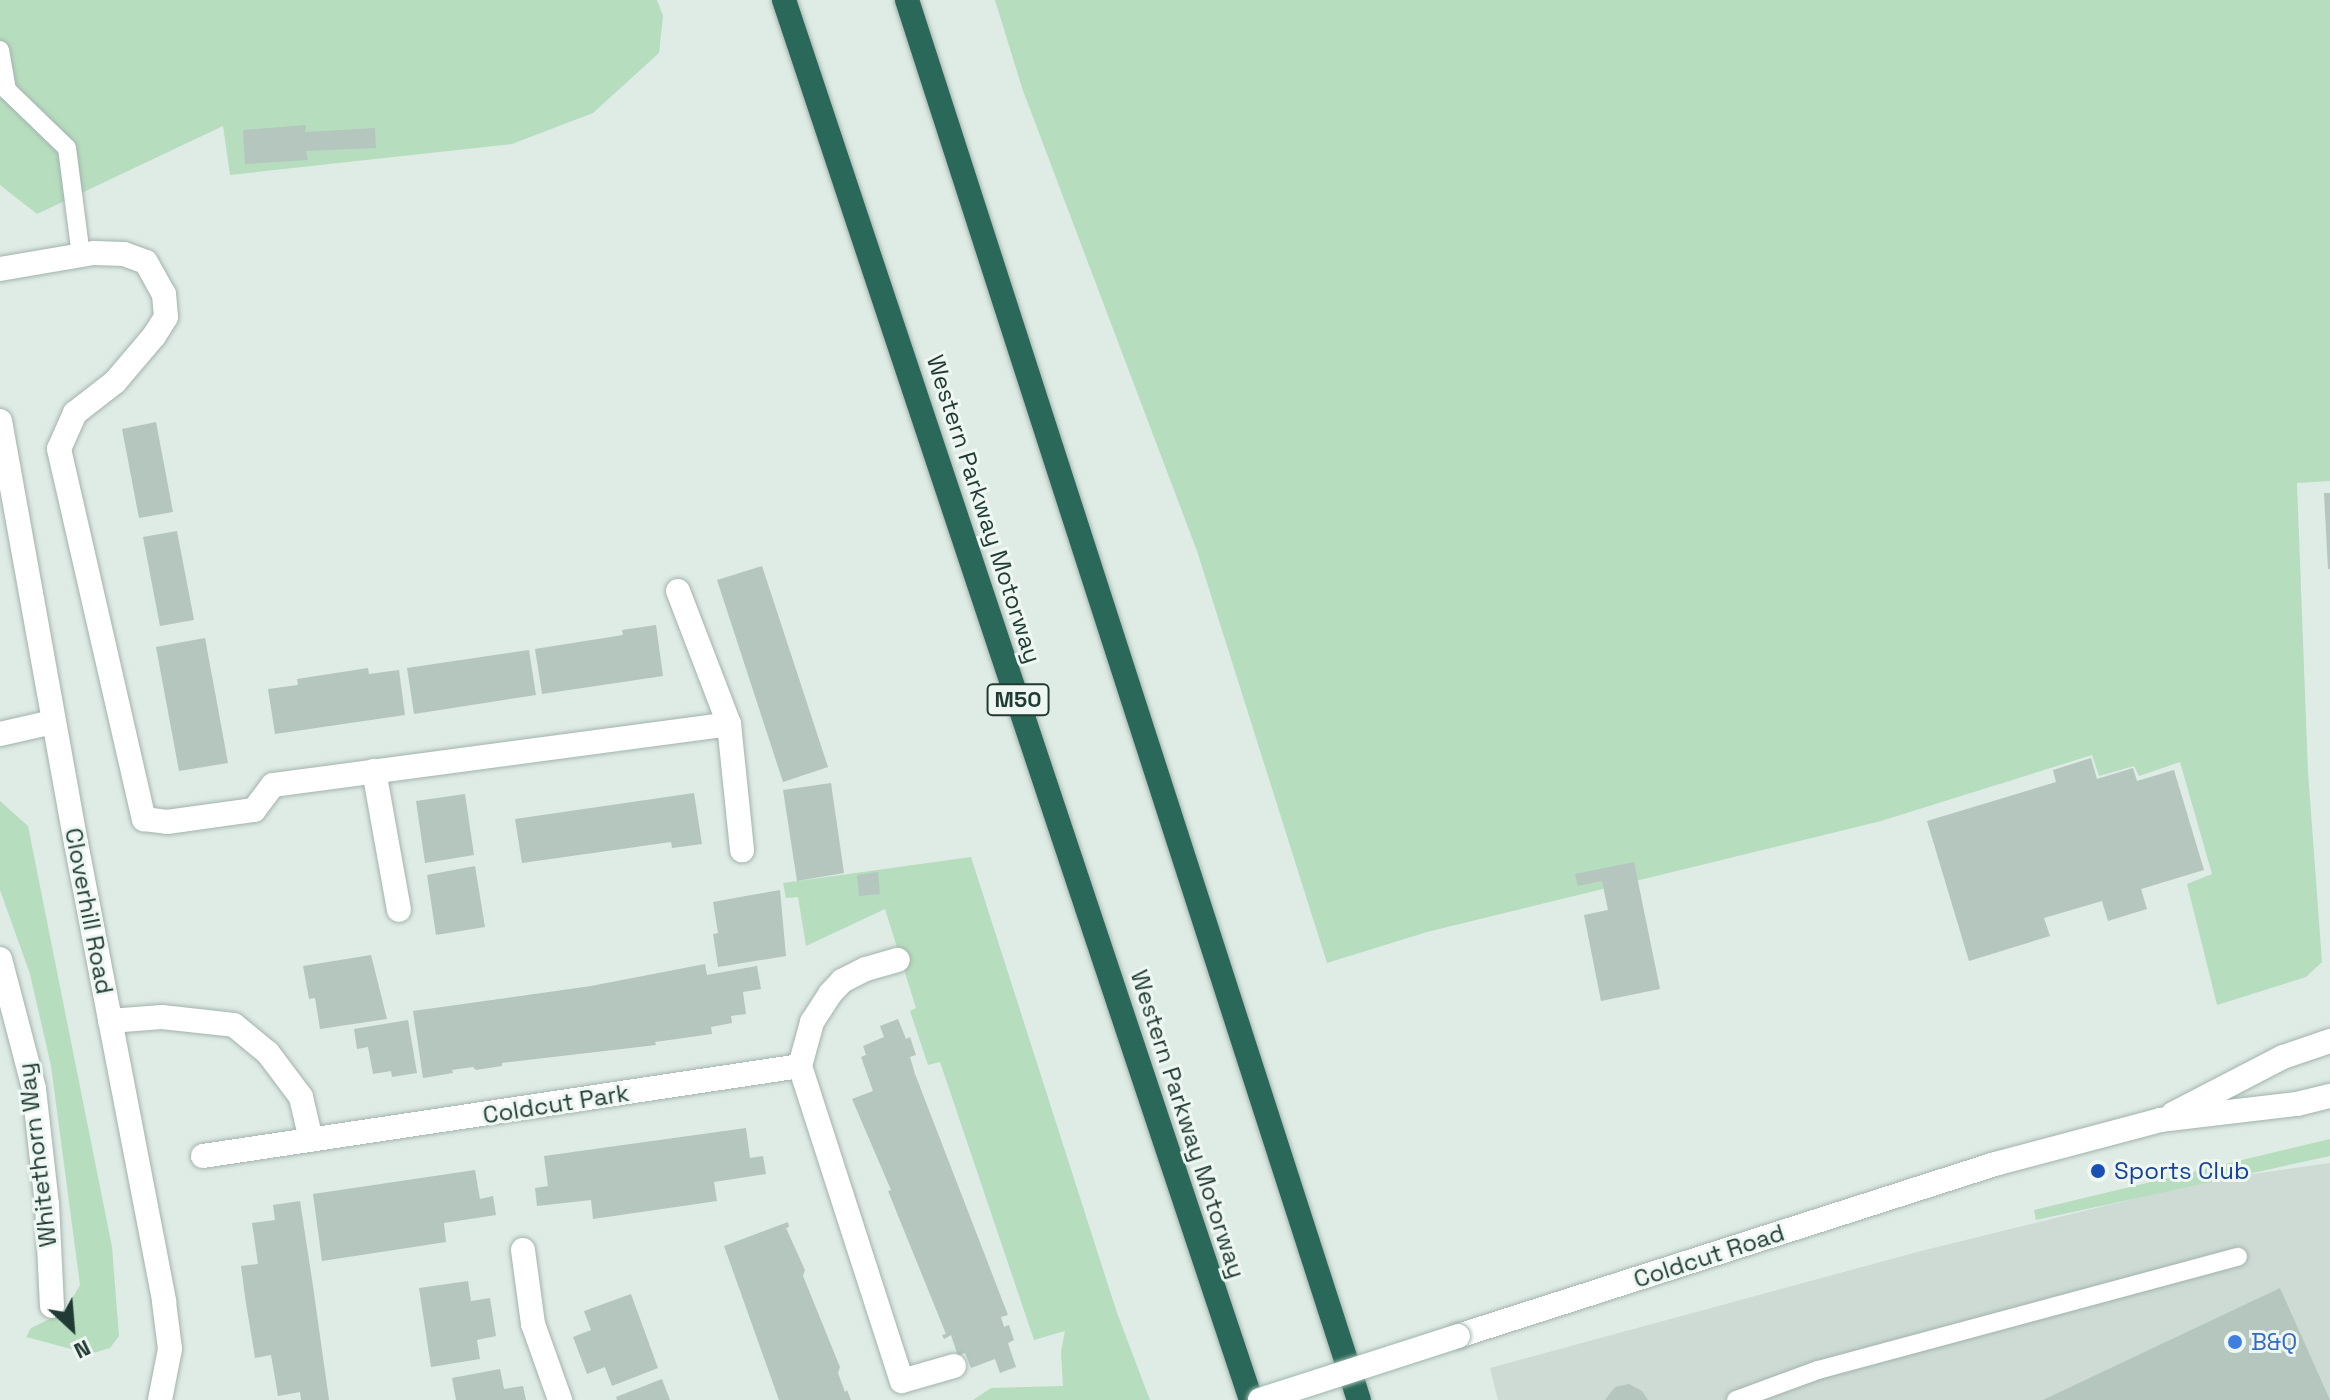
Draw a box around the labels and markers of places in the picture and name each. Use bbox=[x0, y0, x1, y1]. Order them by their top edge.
place label: Sports Club bbox=[2114, 1157, 2249, 1185]
marker: Sports Club bbox=[2089, 1162, 2107, 1180]
place label: B&Q bbox=[2251, 1328, 2297, 1356]
marker: B&Q bbox=[2226, 1333, 2244, 1351]

